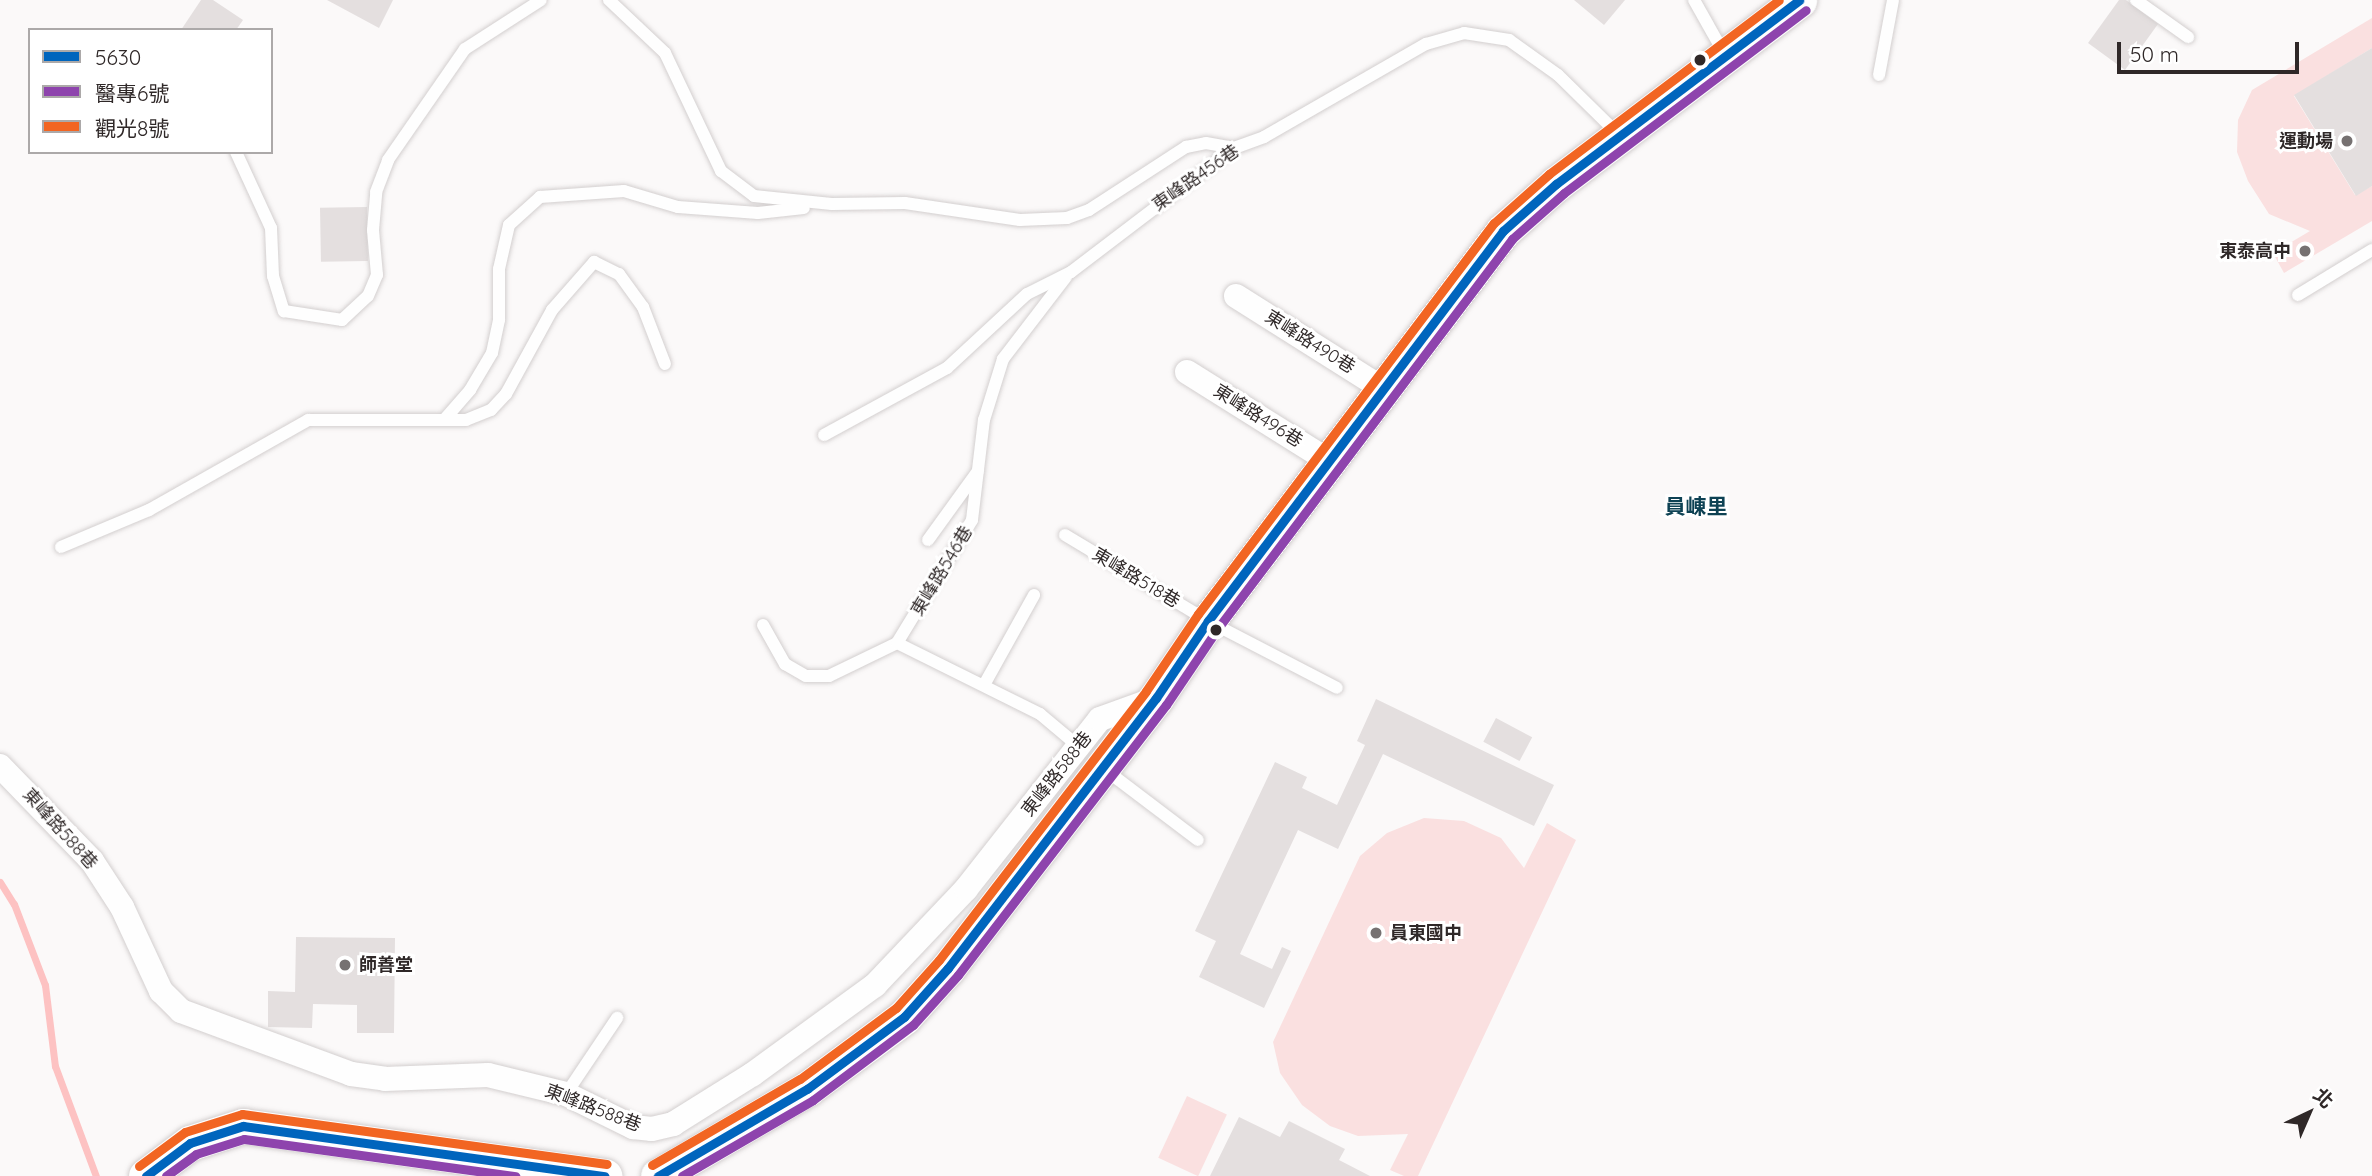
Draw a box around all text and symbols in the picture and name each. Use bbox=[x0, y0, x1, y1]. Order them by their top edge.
legend bbox=[28, 28, 273, 154]
scale bar bbox=[2120, 28, 2302, 72]
text: 50 m bbox=[2130, 41, 2179, 67]
text: 5630 bbox=[95, 44, 141, 70]
unlabelled marker bbox=[1693, 53, 1707, 67]
text: 醫專6號 bbox=[95, 80, 169, 106]
text: 觀光8號 bbox=[95, 115, 169, 141]
place label: 運動場 bbox=[2279, 130, 2333, 152]
marker: 運動場 bbox=[2339, 133, 2355, 149]
street label: 東峰路456巷 bbox=[1148, 140, 1244, 216]
place label: 東泰高中 bbox=[2219, 240, 2291, 262]
marker: 東泰高中 bbox=[2297, 243, 2313, 259]
street label: 東峰路490巷 bbox=[1261, 306, 1359, 378]
street label: 東峰路496巷 bbox=[1210, 380, 1306, 452]
district label: 員崠里 bbox=[1665, 493, 1727, 519]
street label: 東峰路546巷 bbox=[907, 522, 977, 620]
street label: 東峰路518巷 bbox=[1088, 543, 1184, 613]
unlabelled marker bbox=[1209, 623, 1223, 637]
street label: 東峰路588巷 bbox=[1017, 727, 1097, 821]
street label: 東峰路588巷 bbox=[18, 784, 102, 874]
place label: 員東國中 bbox=[1390, 922, 1462, 944]
marker: 員東國中 bbox=[1368, 925, 1384, 941]
place label: 師善堂 bbox=[359, 954, 413, 976]
marker: 師善堂 bbox=[337, 957, 353, 973]
north arrow bbox=[2274, 1078, 2344, 1148]
street label: 東峰路588巷 bbox=[542, 1080, 644, 1136]
text: 北 bbox=[2308, 1083, 2339, 1113]

